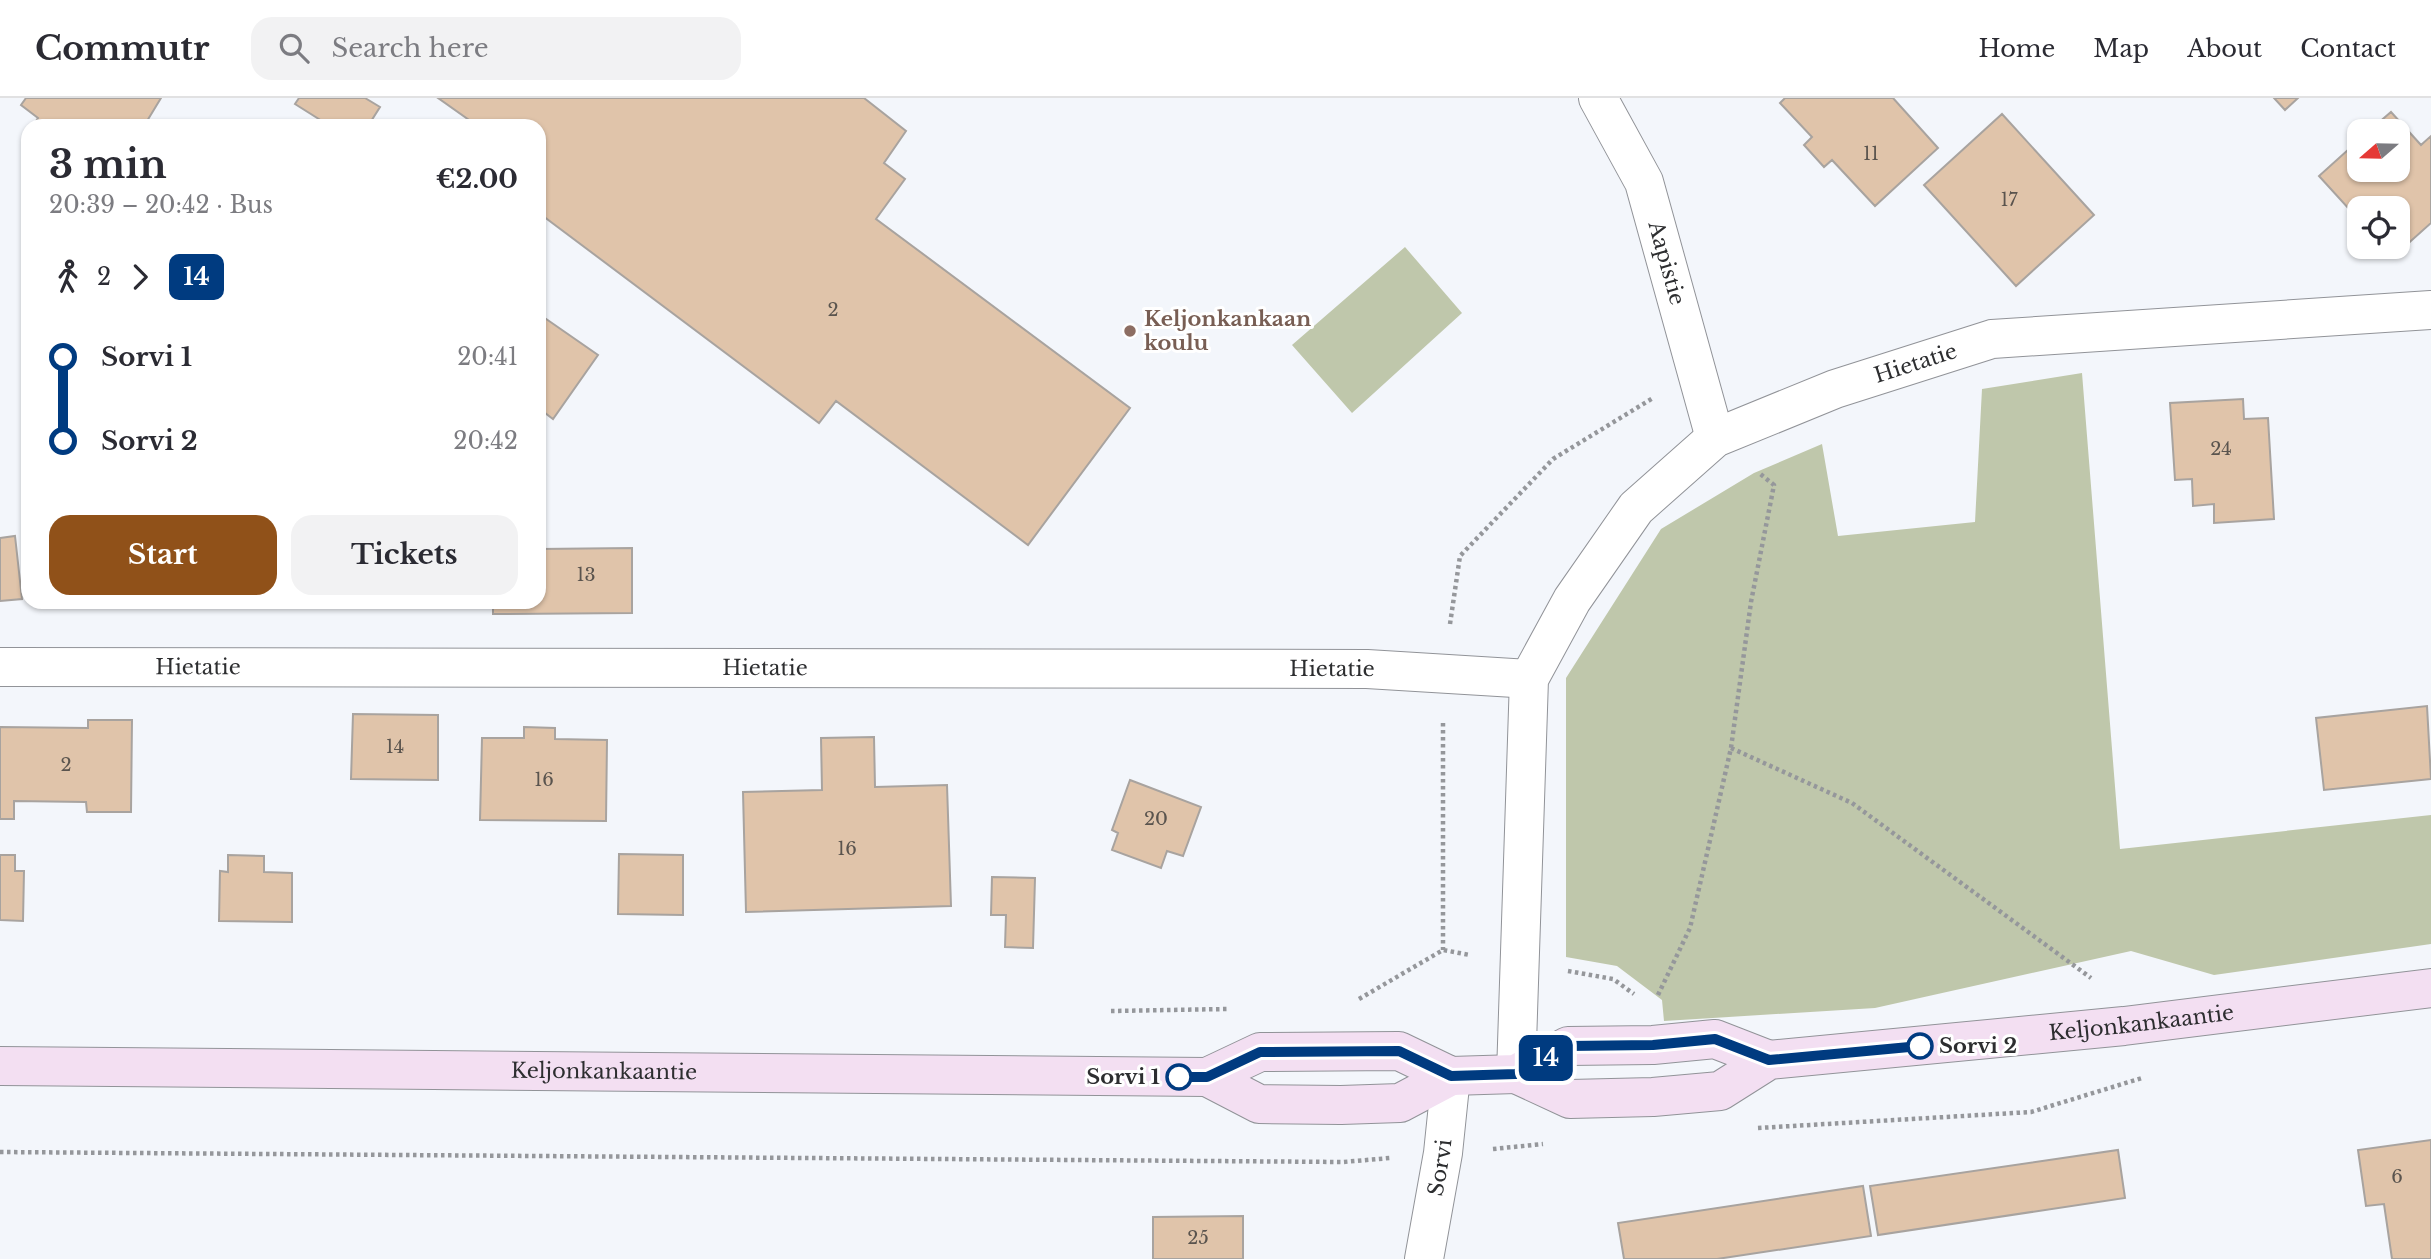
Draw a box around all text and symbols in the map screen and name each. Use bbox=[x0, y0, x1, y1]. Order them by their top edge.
search box bbox=[251, 17, 741, 80]
text: Commutr bbox=[35, 28, 209, 69]
icon: search bbox=[275, 29, 313, 67]
text: Search here bbox=[331, 32, 489, 64]
text: Home bbox=[1979, 34, 2055, 63]
text: Map bbox=[2093, 34, 2149, 63]
text: About bbox=[2187, 34, 2262, 63]
text: Contact bbox=[2300, 34, 2396, 63]
north arrow bbox=[2347, 119, 2410, 182]
map controls bbox=[2347, 119, 2410, 259]
text: 3 min bbox=[49, 141, 167, 188]
house number: 11 bbox=[1863, 143, 1879, 165]
text: €2.00 bbox=[436, 163, 518, 195]
house number: 17 bbox=[2000, 189, 2018, 211]
text: 20:39 – 20:42 · Bus bbox=[49, 191, 273, 219]
button: locate bbox=[2347, 196, 2410, 259]
street label: Aapistie bbox=[1642, 217, 1691, 308]
icon: walk bbox=[49, 258, 87, 296]
icon: forward bbox=[121, 258, 159, 296]
text: 14 bbox=[183, 262, 210, 291]
text: 2 bbox=[97, 263, 111, 291]
house number: 2 bbox=[827, 299, 839, 321]
place label: Keljonkankaan koulu bbox=[1144, 306, 1311, 356]
marker: Keljonkankaan koulu bbox=[1122, 323, 1138, 339]
street label: Hietatie bbox=[1871, 338, 1960, 389]
text: Sorvi 1 bbox=[101, 341, 192, 373]
text: 20:41 bbox=[457, 343, 518, 371]
text: Sorvi 2 bbox=[101, 425, 198, 457]
text: 20:42 bbox=[453, 427, 518, 455]
house number: 24 bbox=[2210, 438, 2232, 460]
button: Start bbox=[49, 515, 277, 595]
button: Tickets bbox=[291, 515, 518, 595]
house number: 13 bbox=[576, 564, 596, 586]
street label: Hietatie bbox=[155, 654, 241, 680]
street label: Hietatie bbox=[722, 655, 808, 681]
street label: Hietatie bbox=[1289, 656, 1375, 682]
house number: 14 bbox=[386, 736, 404, 758]
house number: 2 bbox=[60, 754, 72, 776]
house number: 16 bbox=[534, 769, 554, 791]
house number: 20 bbox=[1144, 808, 1168, 830]
house number: 16 bbox=[837, 838, 857, 860]
street label: Keljonkankaantie bbox=[2048, 999, 2236, 1046]
marker: Sorvi 2 bbox=[1907, 1033, 1933, 1059]
place label: Sorvi 2 bbox=[1939, 1033, 2017, 1059]
line badge: 14 bbox=[1514, 1035, 1578, 1081]
text: 14 bbox=[1533, 1043, 1559, 1072]
street label: Keljonkankaantie bbox=[511, 1058, 697, 1085]
place label: Sorvi 1 bbox=[1086, 1064, 1160, 1090]
marker: Sorvi 1 bbox=[1166, 1064, 1192, 1090]
street label: Sorvi bbox=[1423, 1138, 1457, 1198]
house number: 6 bbox=[2391, 1166, 2403, 1188]
house number: 25 bbox=[1187, 1227, 1209, 1249]

